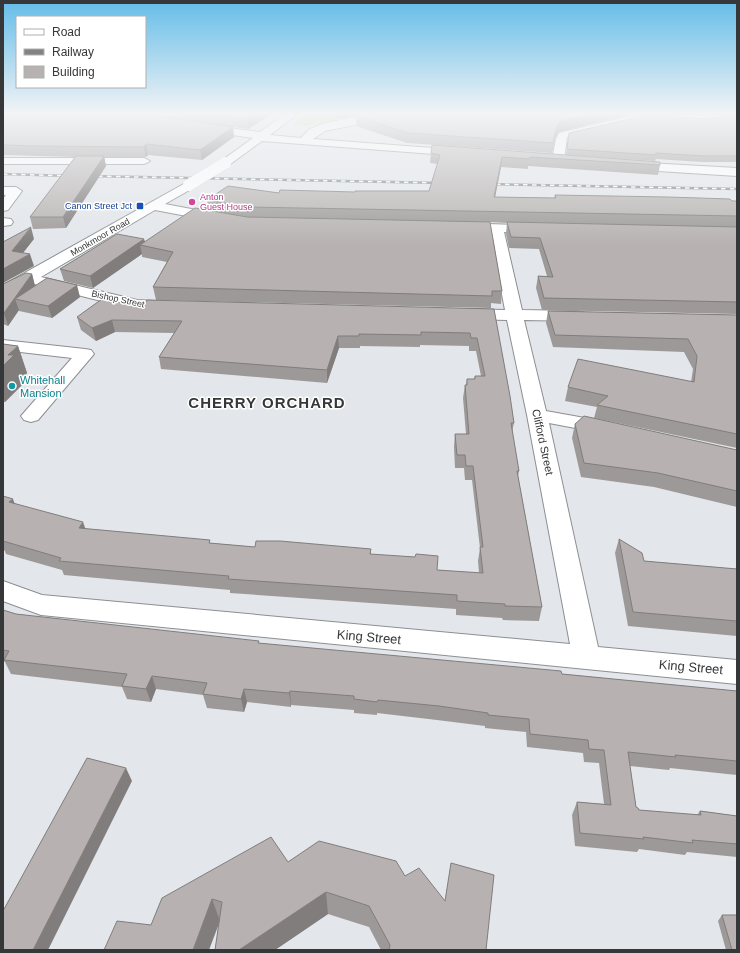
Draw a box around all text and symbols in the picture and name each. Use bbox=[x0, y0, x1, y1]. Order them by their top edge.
legend bbox=[16, 16, 146, 88]
text: Road bbox=[52, 25, 81, 39]
text: Railway bbox=[52, 45, 94, 59]
text: Building bbox=[52, 65, 95, 79]
place label: Anton Guest House bbox=[200, 192, 253, 212]
marker: Anton Guest House bbox=[187, 197, 197, 207]
place label: Canon Street Jct bbox=[65, 201, 132, 211]
marker: Canon Street Jct bbox=[135, 201, 145, 211]
street label: Monkmoor Road bbox=[69, 216, 131, 258]
street label: Bishop Street bbox=[91, 288, 146, 310]
place label: Whitehall Mansion bbox=[20, 374, 65, 399]
marker: Whitehall Mansion bbox=[7, 381, 17, 391]
district label: CHERRY ORCHARD bbox=[188, 394, 346, 411]
street label: Clifford Street bbox=[530, 408, 556, 476]
street label: King Street bbox=[336, 627, 402, 647]
street label: King Street bbox=[658, 657, 724, 677]

